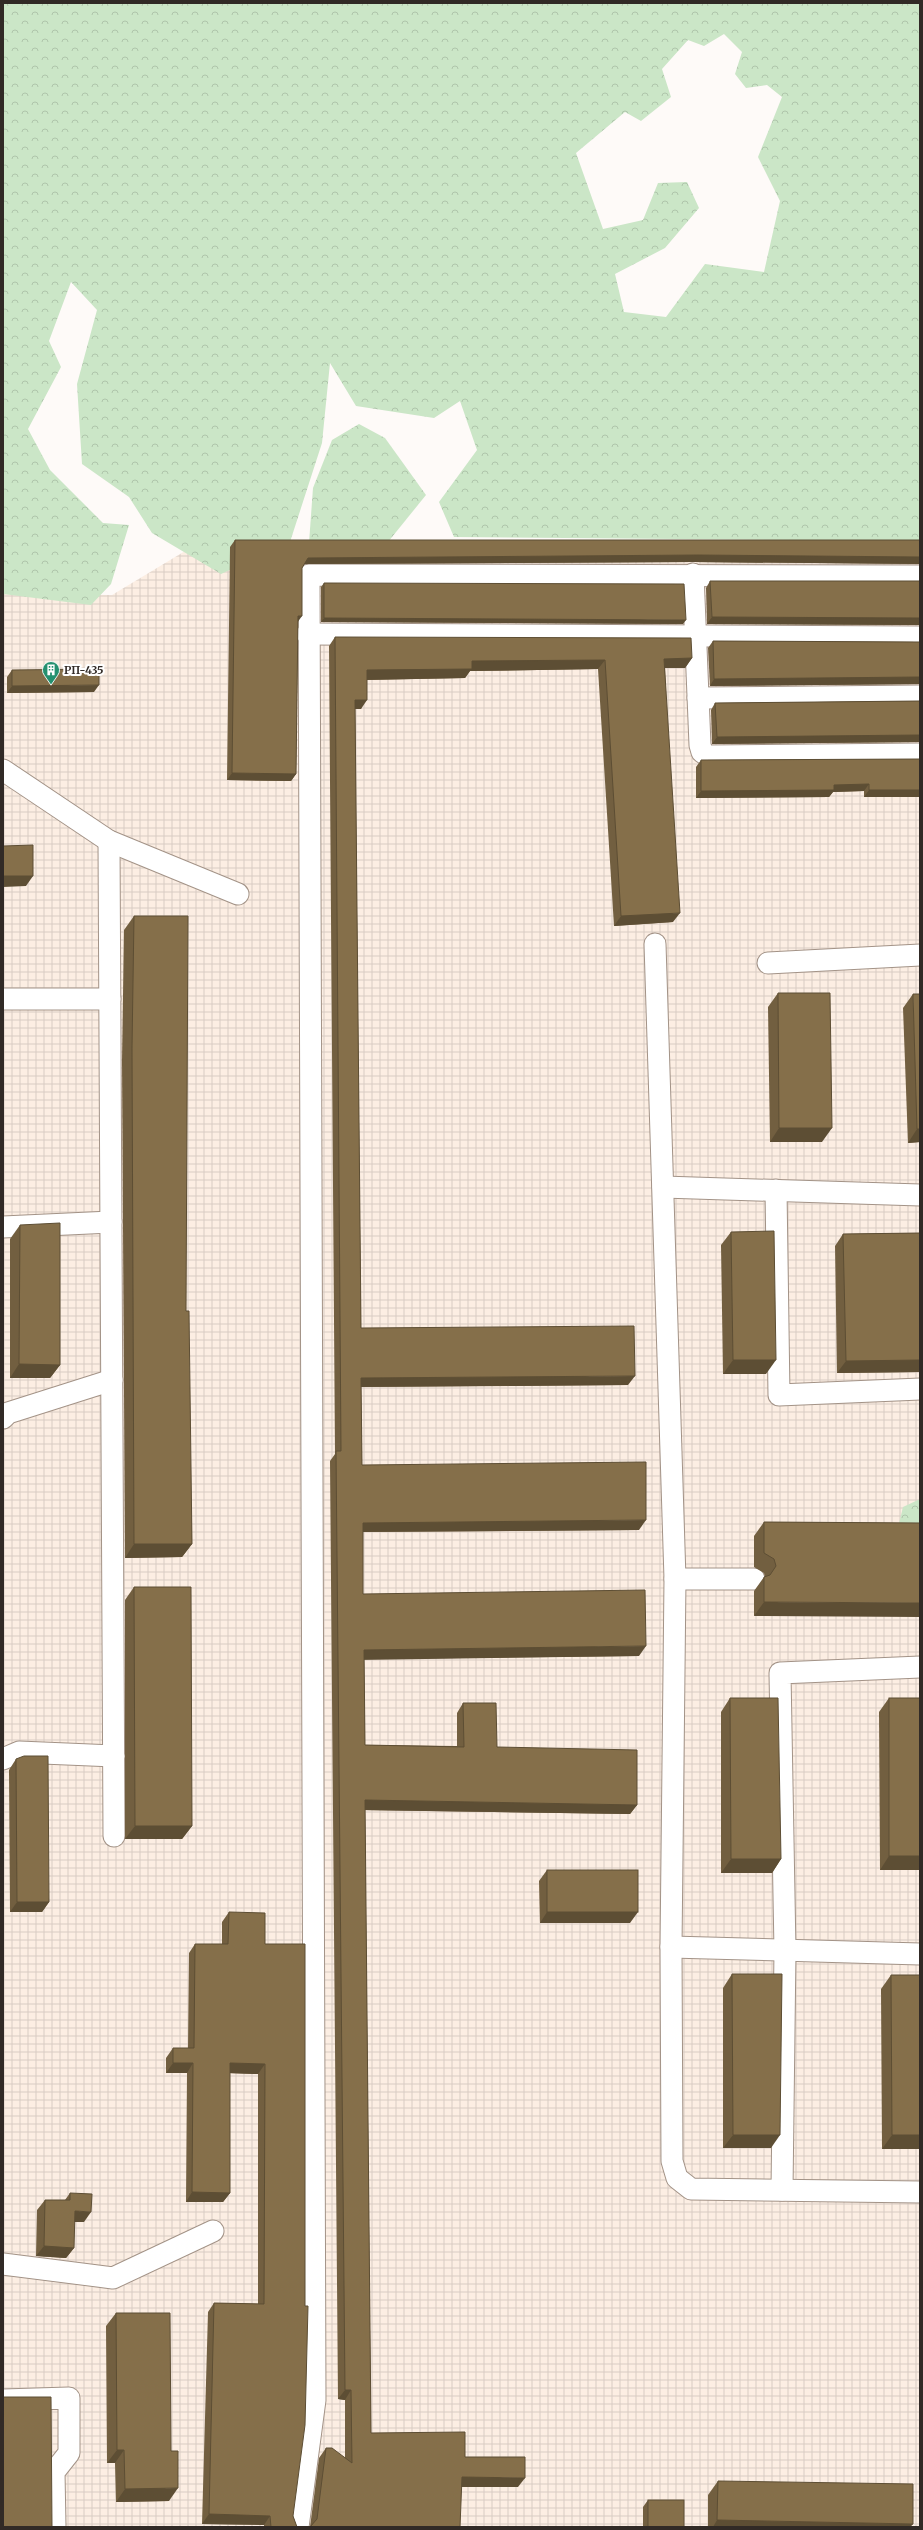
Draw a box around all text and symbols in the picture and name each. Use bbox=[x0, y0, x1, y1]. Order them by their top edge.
building icon: РП-435 bbox=[41, 660, 61, 685]
place label: РП-435 bbox=[64, 663, 103, 677]

